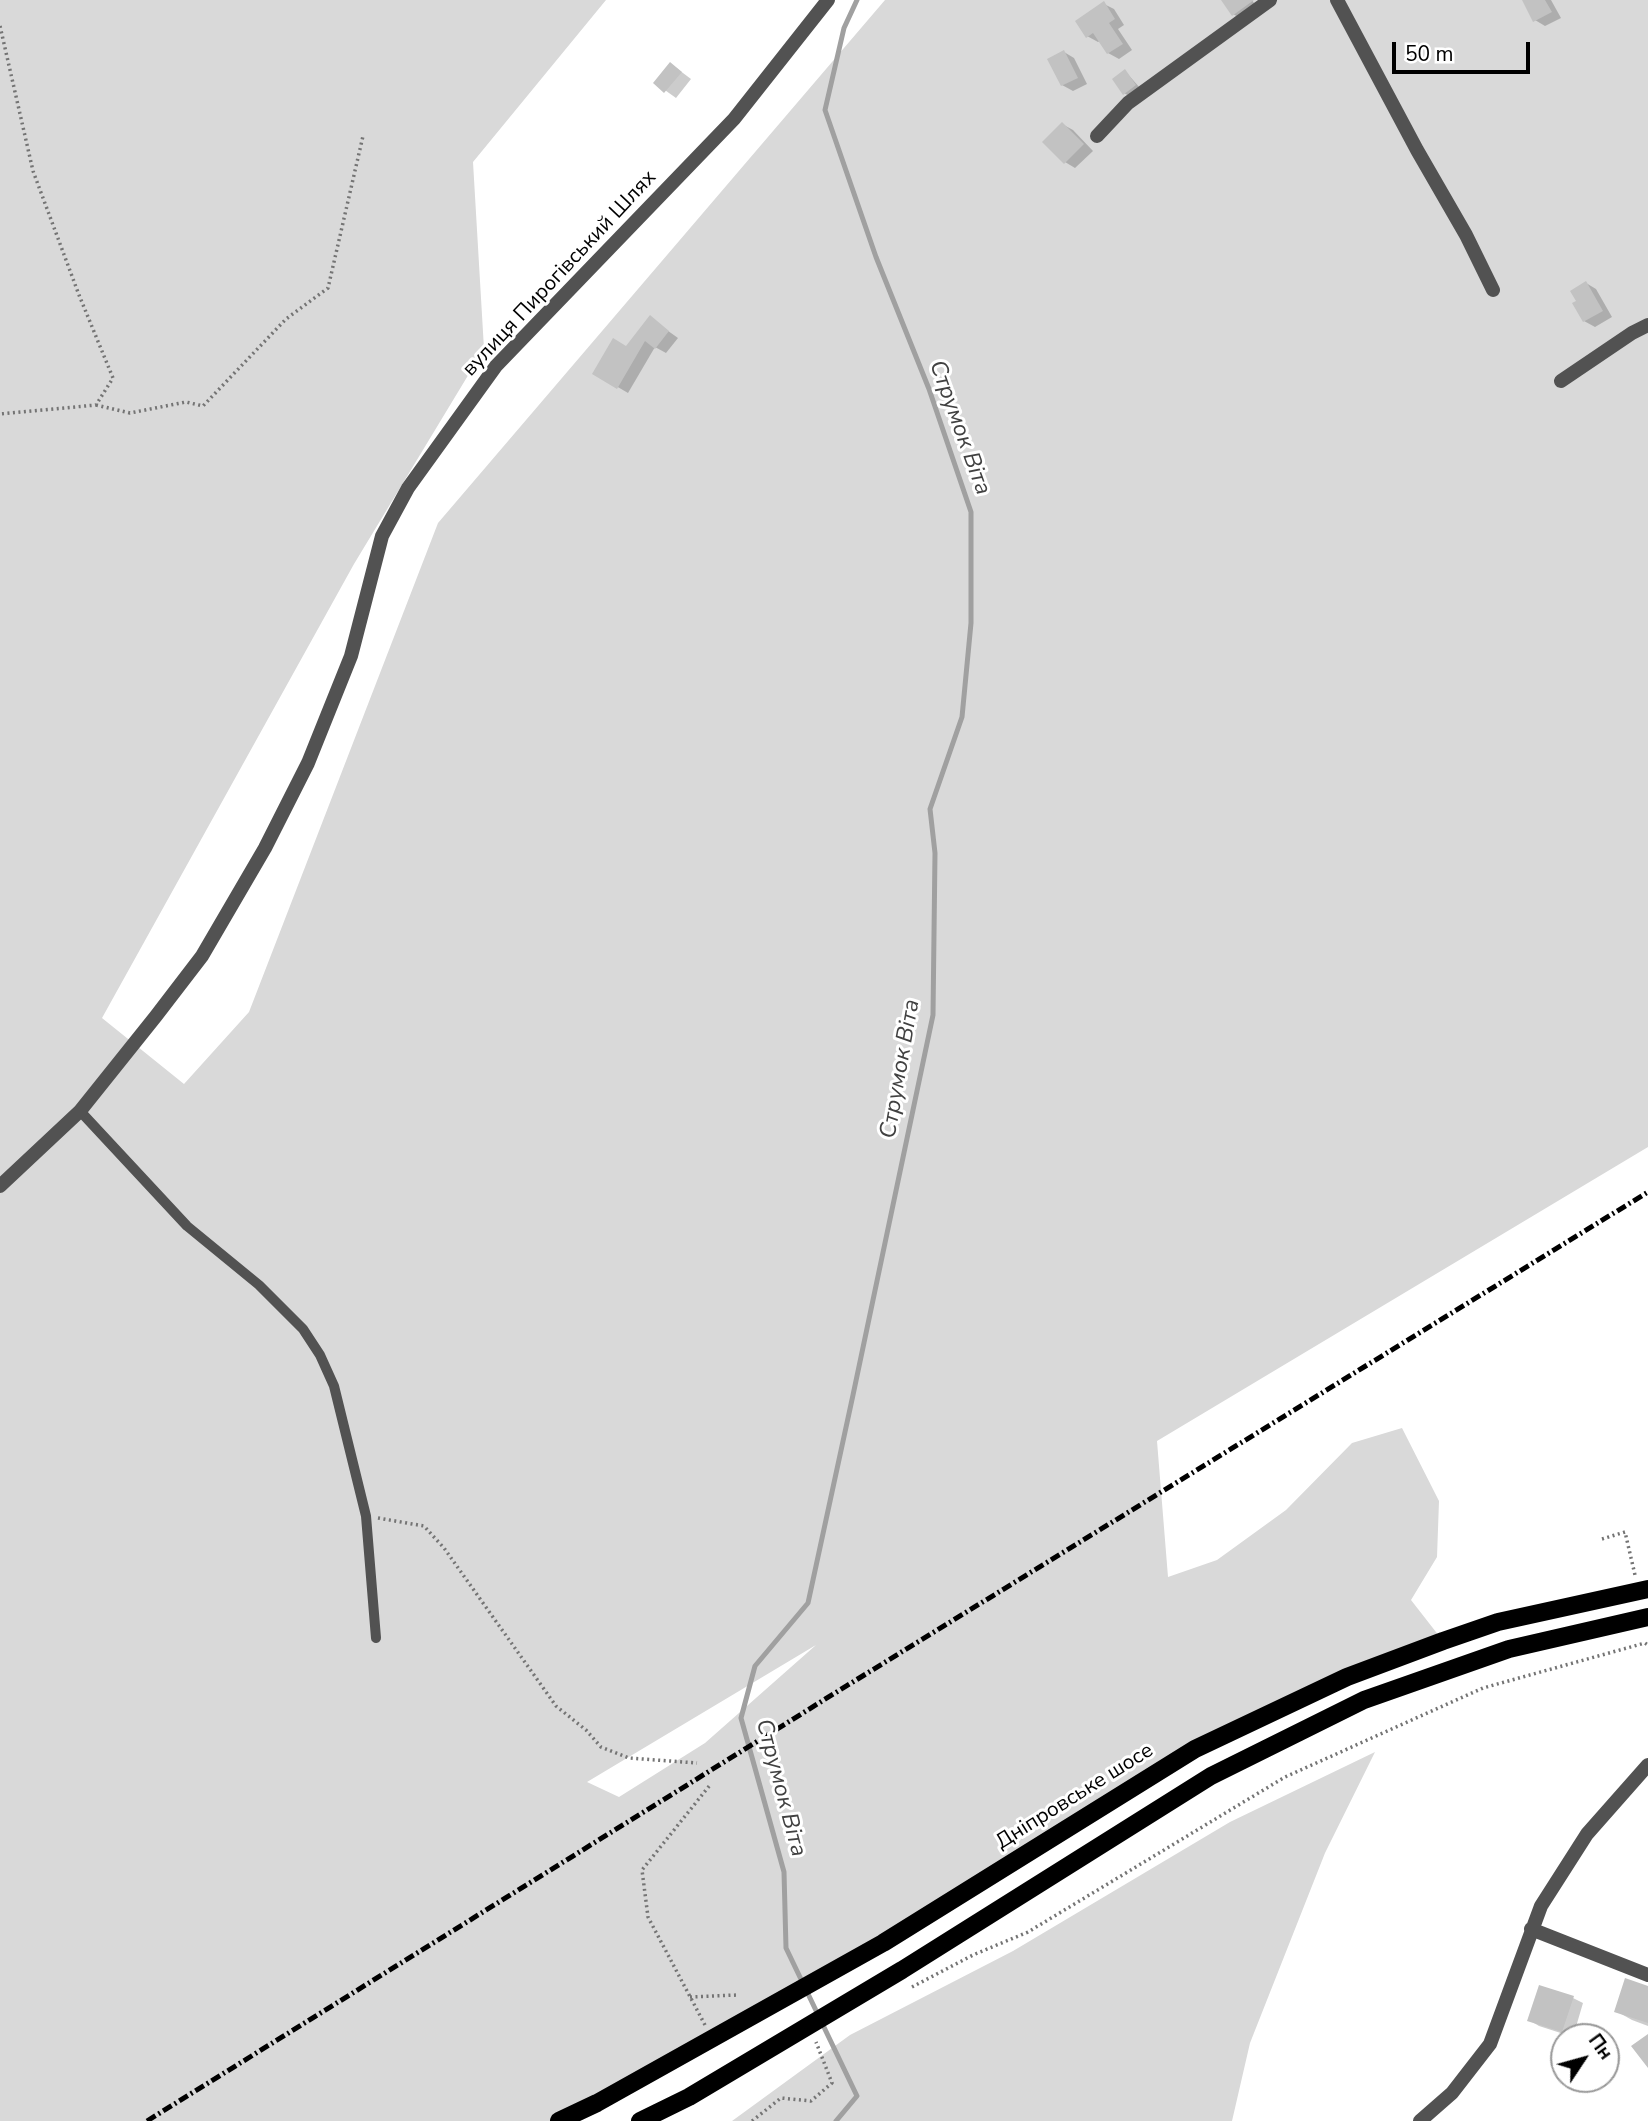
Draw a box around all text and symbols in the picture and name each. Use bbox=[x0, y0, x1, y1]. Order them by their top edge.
scale bar bbox=[1396, 28, 1534, 72]
text: 50 m bbox=[1405, 40, 1454, 68]
street label: вулиця Пирогівський Шлях bbox=[458, 166, 662, 382]
water label: Струмок Віта bbox=[922, 357, 996, 499]
water label: Струмок Віта bbox=[875, 997, 927, 1141]
water label: Струмок Віта bbox=[748, 1716, 812, 1860]
street label: Дніпровське шосе bbox=[992, 1738, 1158, 1856]
north arrow bbox=[1550, 2023, 1620, 2093]
text: Пн bbox=[1582, 2029, 1619, 2065]

